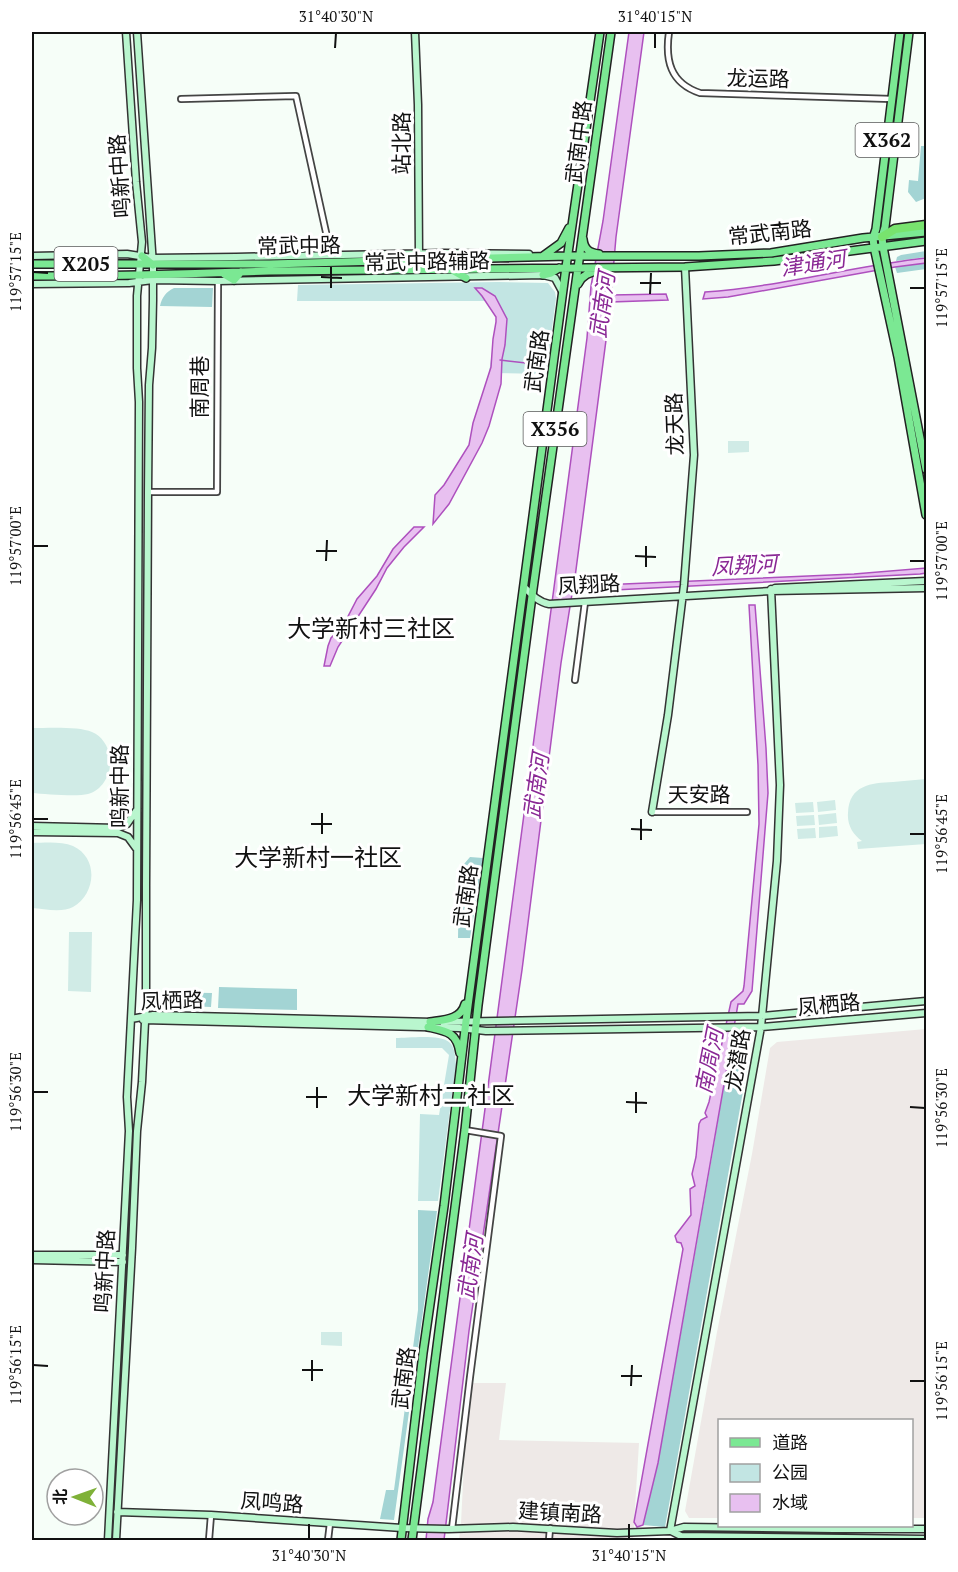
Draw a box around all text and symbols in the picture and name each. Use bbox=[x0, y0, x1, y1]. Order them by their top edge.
text: 31°40'30"N bbox=[299, 6, 373, 26]
text: 31°40'15"N bbox=[618, 6, 692, 26]
street label: 龙运路 bbox=[726, 63, 790, 93]
street label: 武南中路 bbox=[559, 98, 597, 185]
street label: 站北路 bbox=[387, 112, 415, 175]
road number: X362 bbox=[856, 123, 918, 157]
street label: 鸣新中路 bbox=[102, 133, 136, 219]
street label: 常武南路 bbox=[727, 214, 813, 250]
street label: 常武中路 bbox=[257, 230, 341, 260]
text: 119°57'15"E bbox=[5, 232, 25, 312]
water label: 津通河 bbox=[778, 242, 852, 282]
street label: 常武中路辅路 bbox=[364, 246, 490, 276]
road number: X205 bbox=[54, 247, 118, 281]
text: 119°57'15"E bbox=[931, 248, 951, 328]
water label: 武南河 bbox=[583, 266, 621, 340]
street label: 武南路 bbox=[518, 328, 554, 394]
street label: 南周巷 bbox=[185, 356, 213, 419]
street label: 龙天路 bbox=[659, 392, 689, 456]
road number: X356 bbox=[524, 412, 586, 446]
text: 119°57'00"E bbox=[5, 506, 25, 586]
text: 119°57'00"E bbox=[931, 521, 951, 601]
water label: 凤翔河 bbox=[710, 548, 782, 581]
street label: 凤翔路 bbox=[557, 568, 621, 600]
district label: 大学新村三社区 bbox=[287, 612, 455, 644]
street label: 鸣新中路 bbox=[105, 744, 133, 828]
water label: 武南河 bbox=[517, 747, 555, 821]
text: 119°56'45"E bbox=[5, 779, 25, 859]
street label: 天安路 bbox=[668, 780, 731, 808]
text: 119°56'45"E bbox=[931, 794, 951, 874]
district label: 大学新村一社区 bbox=[234, 841, 402, 873]
street label: 武南路 bbox=[447, 863, 483, 929]
street label: 凤栖路 bbox=[140, 985, 204, 1015]
street label: 凤栖路 bbox=[796, 987, 862, 1021]
water label: 南周河 bbox=[688, 1022, 730, 1096]
street label: 龙潜路 bbox=[718, 1027, 756, 1093]
text: 119°56'30"E bbox=[5, 1052, 25, 1132]
text: 119°56'30"E bbox=[931, 1068, 951, 1148]
district label: 大学新村二社区 bbox=[347, 1079, 515, 1111]
street label: 鸣新中路 bbox=[88, 1228, 120, 1314]
water label: 武南河 bbox=[451, 1228, 489, 1302]
text: 119°56'15"E bbox=[5, 1325, 25, 1405]
text: 119°56'15"E bbox=[931, 1341, 951, 1421]
street label: 武南路 bbox=[385, 1345, 421, 1411]
legend bbox=[718, 1419, 913, 1527]
text: 道路 bbox=[772, 1430, 808, 1454]
text: 公园 bbox=[772, 1460, 808, 1484]
north arrow bbox=[45, 1467, 105, 1527]
street label: 凤鸣路 bbox=[240, 1486, 304, 1518]
text: 北 bbox=[49, 1489, 71, 1505]
text: 水域 bbox=[772, 1490, 808, 1514]
street label: 建镇南路 bbox=[517, 1496, 603, 1528]
text: 31°40'30"N bbox=[272, 1545, 346, 1565]
text: 31°40'15"N bbox=[592, 1545, 666, 1565]

